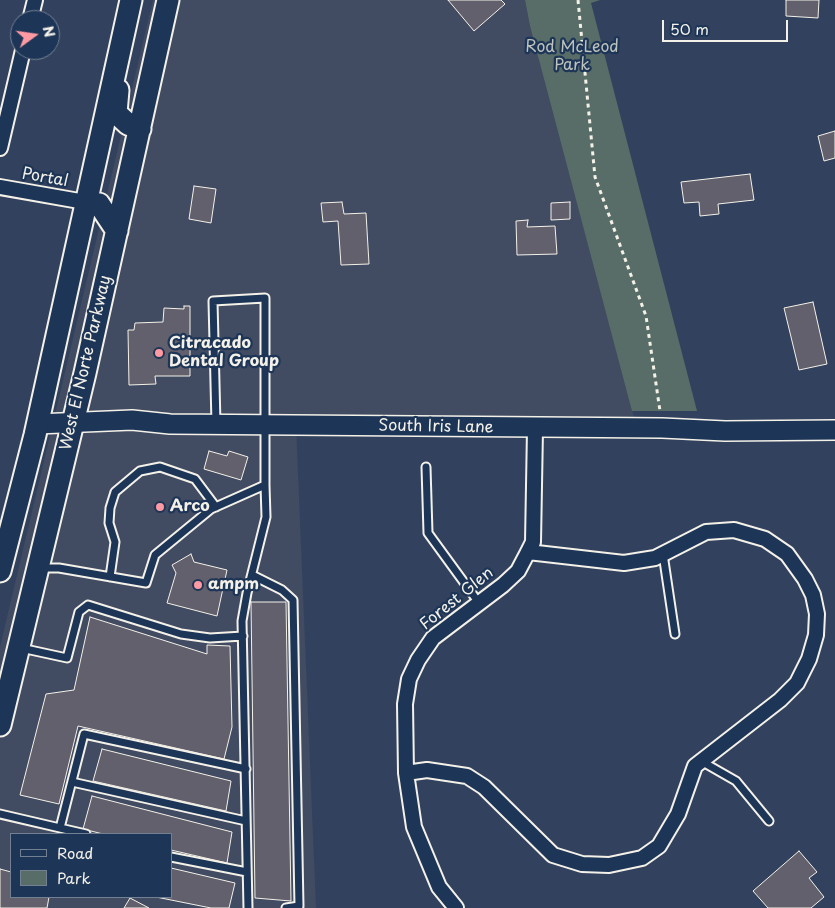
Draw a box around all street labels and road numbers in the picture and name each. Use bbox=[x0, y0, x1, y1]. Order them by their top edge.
street label: Portal bbox=[20, 164, 70, 192]
street label: West El Norte Parkway bbox=[57, 274, 115, 452]
street label: South Iris Lane bbox=[378, 416, 494, 438]
street label: Forest Glen bbox=[416, 564, 498, 634]

